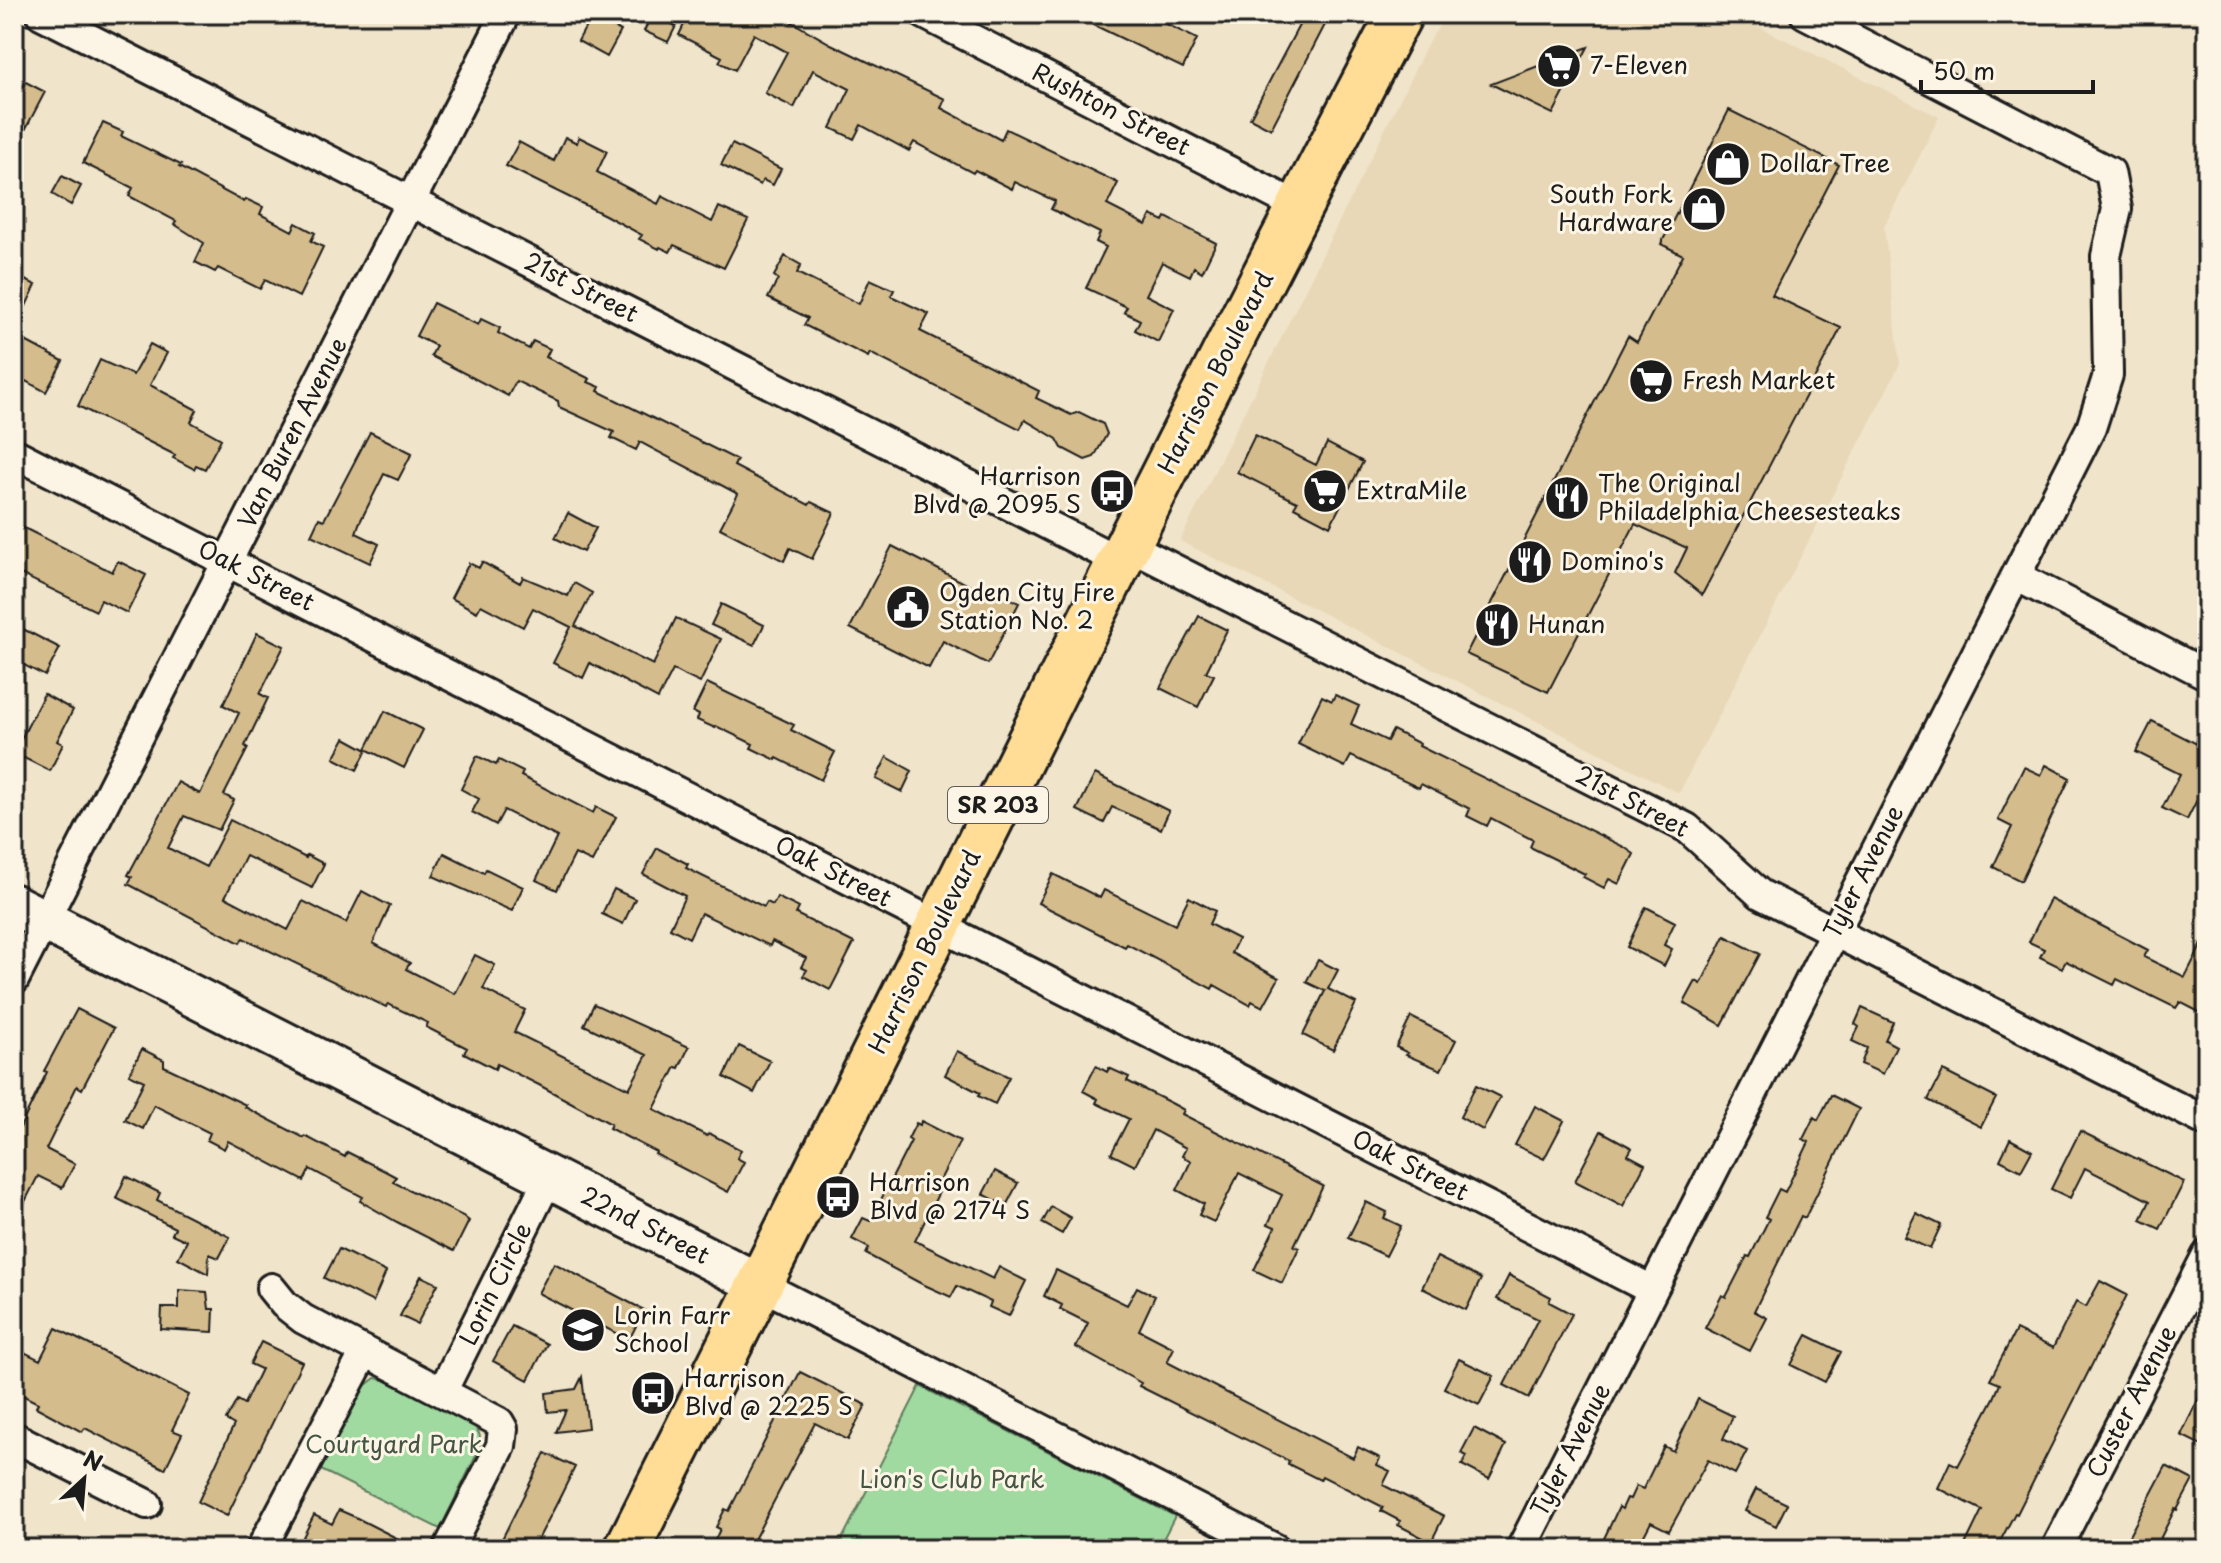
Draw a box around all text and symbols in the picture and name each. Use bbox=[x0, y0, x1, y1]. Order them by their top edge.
supermarket icon: 7-Eleven bbox=[1535, 42, 1583, 90]
scale bar bbox=[1921, 44, 2093, 94]
place label: 7-Eleven bbox=[1590, 46, 1688, 82]
text: 50 m bbox=[1933, 52, 1995, 88]
street label: Rushton Street bbox=[1027, 53, 1197, 164]
shop icon: Dollar Tree bbox=[1704, 140, 1752, 188]
place label: Dollar Tree bbox=[1759, 144, 1890, 180]
place label: South Fork Hardware bbox=[1549, 175, 1673, 239]
shop icon: South Fork Hardware bbox=[1680, 185, 1728, 233]
street label: 21st Street bbox=[519, 242, 645, 330]
street label: Harrison Boulevard bbox=[1148, 264, 1281, 480]
street label: Van Buren Avenue bbox=[228, 331, 355, 534]
supermarket icon: Fresh Market bbox=[1627, 357, 1675, 405]
place label: Fresh Market bbox=[1682, 361, 1835, 397]
place label: Harrison Blvd @ 2095 S bbox=[912, 457, 1081, 521]
place label: The Original Philadelphia Cheesesteaks bbox=[1598, 464, 1901, 528]
bus stop icon: Harrison Blvd @ 2095 S bbox=[1088, 467, 1136, 515]
supermarket icon: ExtraMile bbox=[1301, 467, 1349, 515]
place label: ExtraMile bbox=[1356, 471, 1467, 507]
restaurant icon: The Original Philadelphia Cheesesteaks bbox=[1543, 474, 1591, 522]
street label: Oak Street bbox=[192, 529, 322, 619]
restaurant icon: Domino's bbox=[1506, 538, 1554, 586]
place label: Domino's bbox=[1561, 542, 1664, 578]
place label: Ogden City Fire Station No. 2 bbox=[939, 573, 1115, 637]
public building icon: Ogden City Fire Station No. 2 bbox=[884, 583, 932, 631]
restaurant icon: Hunan bbox=[1473, 601, 1521, 649]
place label: Hunan bbox=[1528, 605, 1605, 641]
street label: 21st Street bbox=[1570, 755, 1696, 845]
road number: SR 203 bbox=[948, 787, 1048, 823]
street label: Tyler Avenue bbox=[1813, 799, 1911, 944]
street label: Oak Street bbox=[769, 825, 899, 915]
street label: Harrison Boulevard bbox=[858, 843, 988, 1059]
street label: Oak Street bbox=[1346, 1119, 1476, 1209]
place label: Harrison Blvd @ 2174 S bbox=[869, 1163, 1030, 1227]
bus stop icon: Harrison Blvd @ 2174 S bbox=[814, 1173, 862, 1221]
street label: 22nd Street bbox=[575, 1176, 717, 1272]
street label: Lorin Circle bbox=[449, 1216, 539, 1351]
place label: Lorin Farr School bbox=[614, 1296, 730, 1360]
school or university icon: Lorin Farr School bbox=[559, 1306, 607, 1354]
street label: Custer Avenue bbox=[2076, 1319, 2184, 1483]
place label: Harrison Blvd @ 2225 S bbox=[684, 1359, 853, 1423]
bus stop icon: Harrison Blvd @ 2225 S bbox=[629, 1369, 677, 1417]
street label: Tyler Avenue bbox=[1520, 1377, 1618, 1522]
park label: Courtyard Park bbox=[305, 1425, 483, 1461]
north arrow bbox=[44, 1439, 124, 1519]
text: N bbox=[78, 1441, 108, 1478]
park label: Lion's Club Park bbox=[859, 1460, 1045, 1496]

